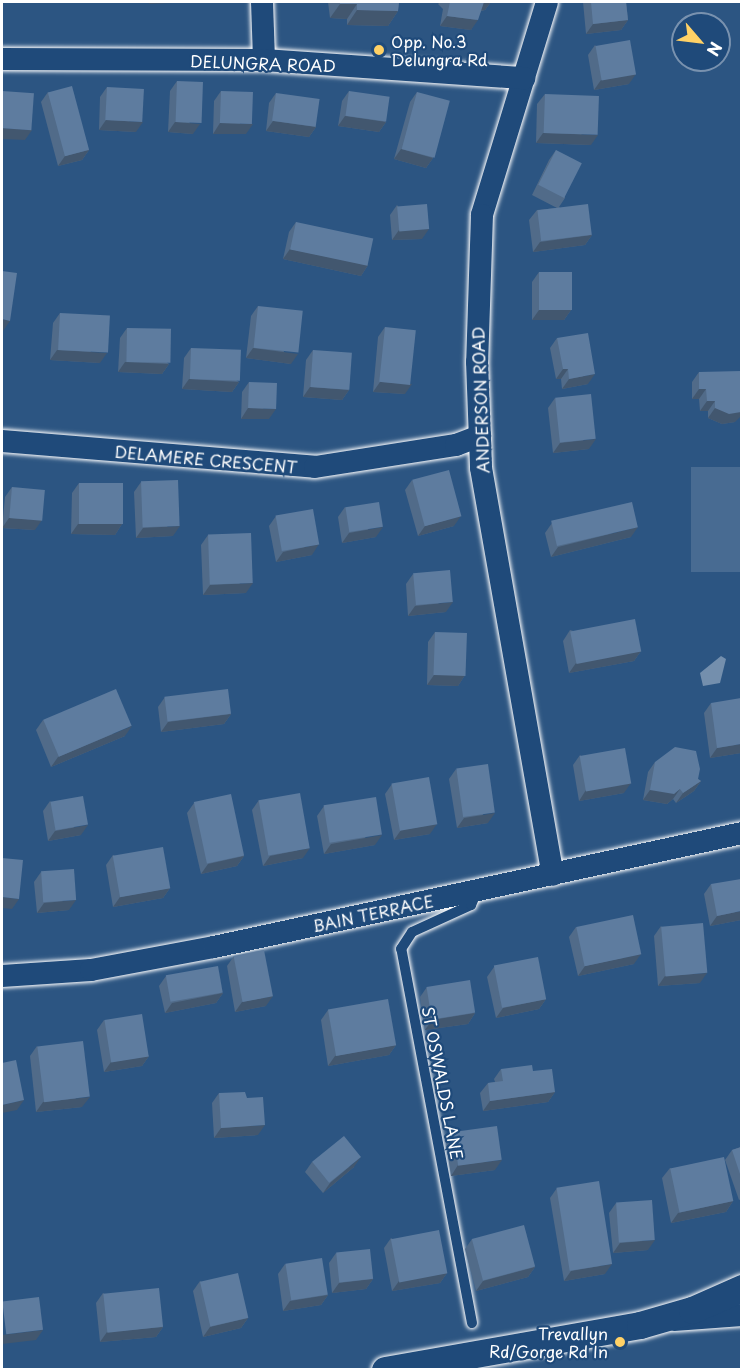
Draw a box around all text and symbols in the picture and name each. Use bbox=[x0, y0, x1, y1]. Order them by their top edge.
north arrow bbox=[671, 12, 731, 72]
place label: Opp. No.3 Delungra Rd bbox=[391, 31, 488, 69]
text: N bbox=[702, 38, 729, 61]
marker: Opp. No.3 Delungra Rd bbox=[372, 43, 386, 57]
street label: DELUNGRA ROAD bbox=[190, 51, 336, 75]
street label: ANDERSON ROAD bbox=[468, 326, 492, 474]
street label: DELAMERE CRESCENT bbox=[114, 441, 298, 477]
street label: BAIN TERRACE bbox=[311, 891, 435, 935]
street label: ST OSWALDS LANE bbox=[419, 1004, 467, 1162]
place label: Trevallyn Rd/Gorge Rd In bbox=[488, 1323, 608, 1361]
marker: Trevallyn Rd/Gorge Rd In bbox=[613, 1335, 627, 1349]

